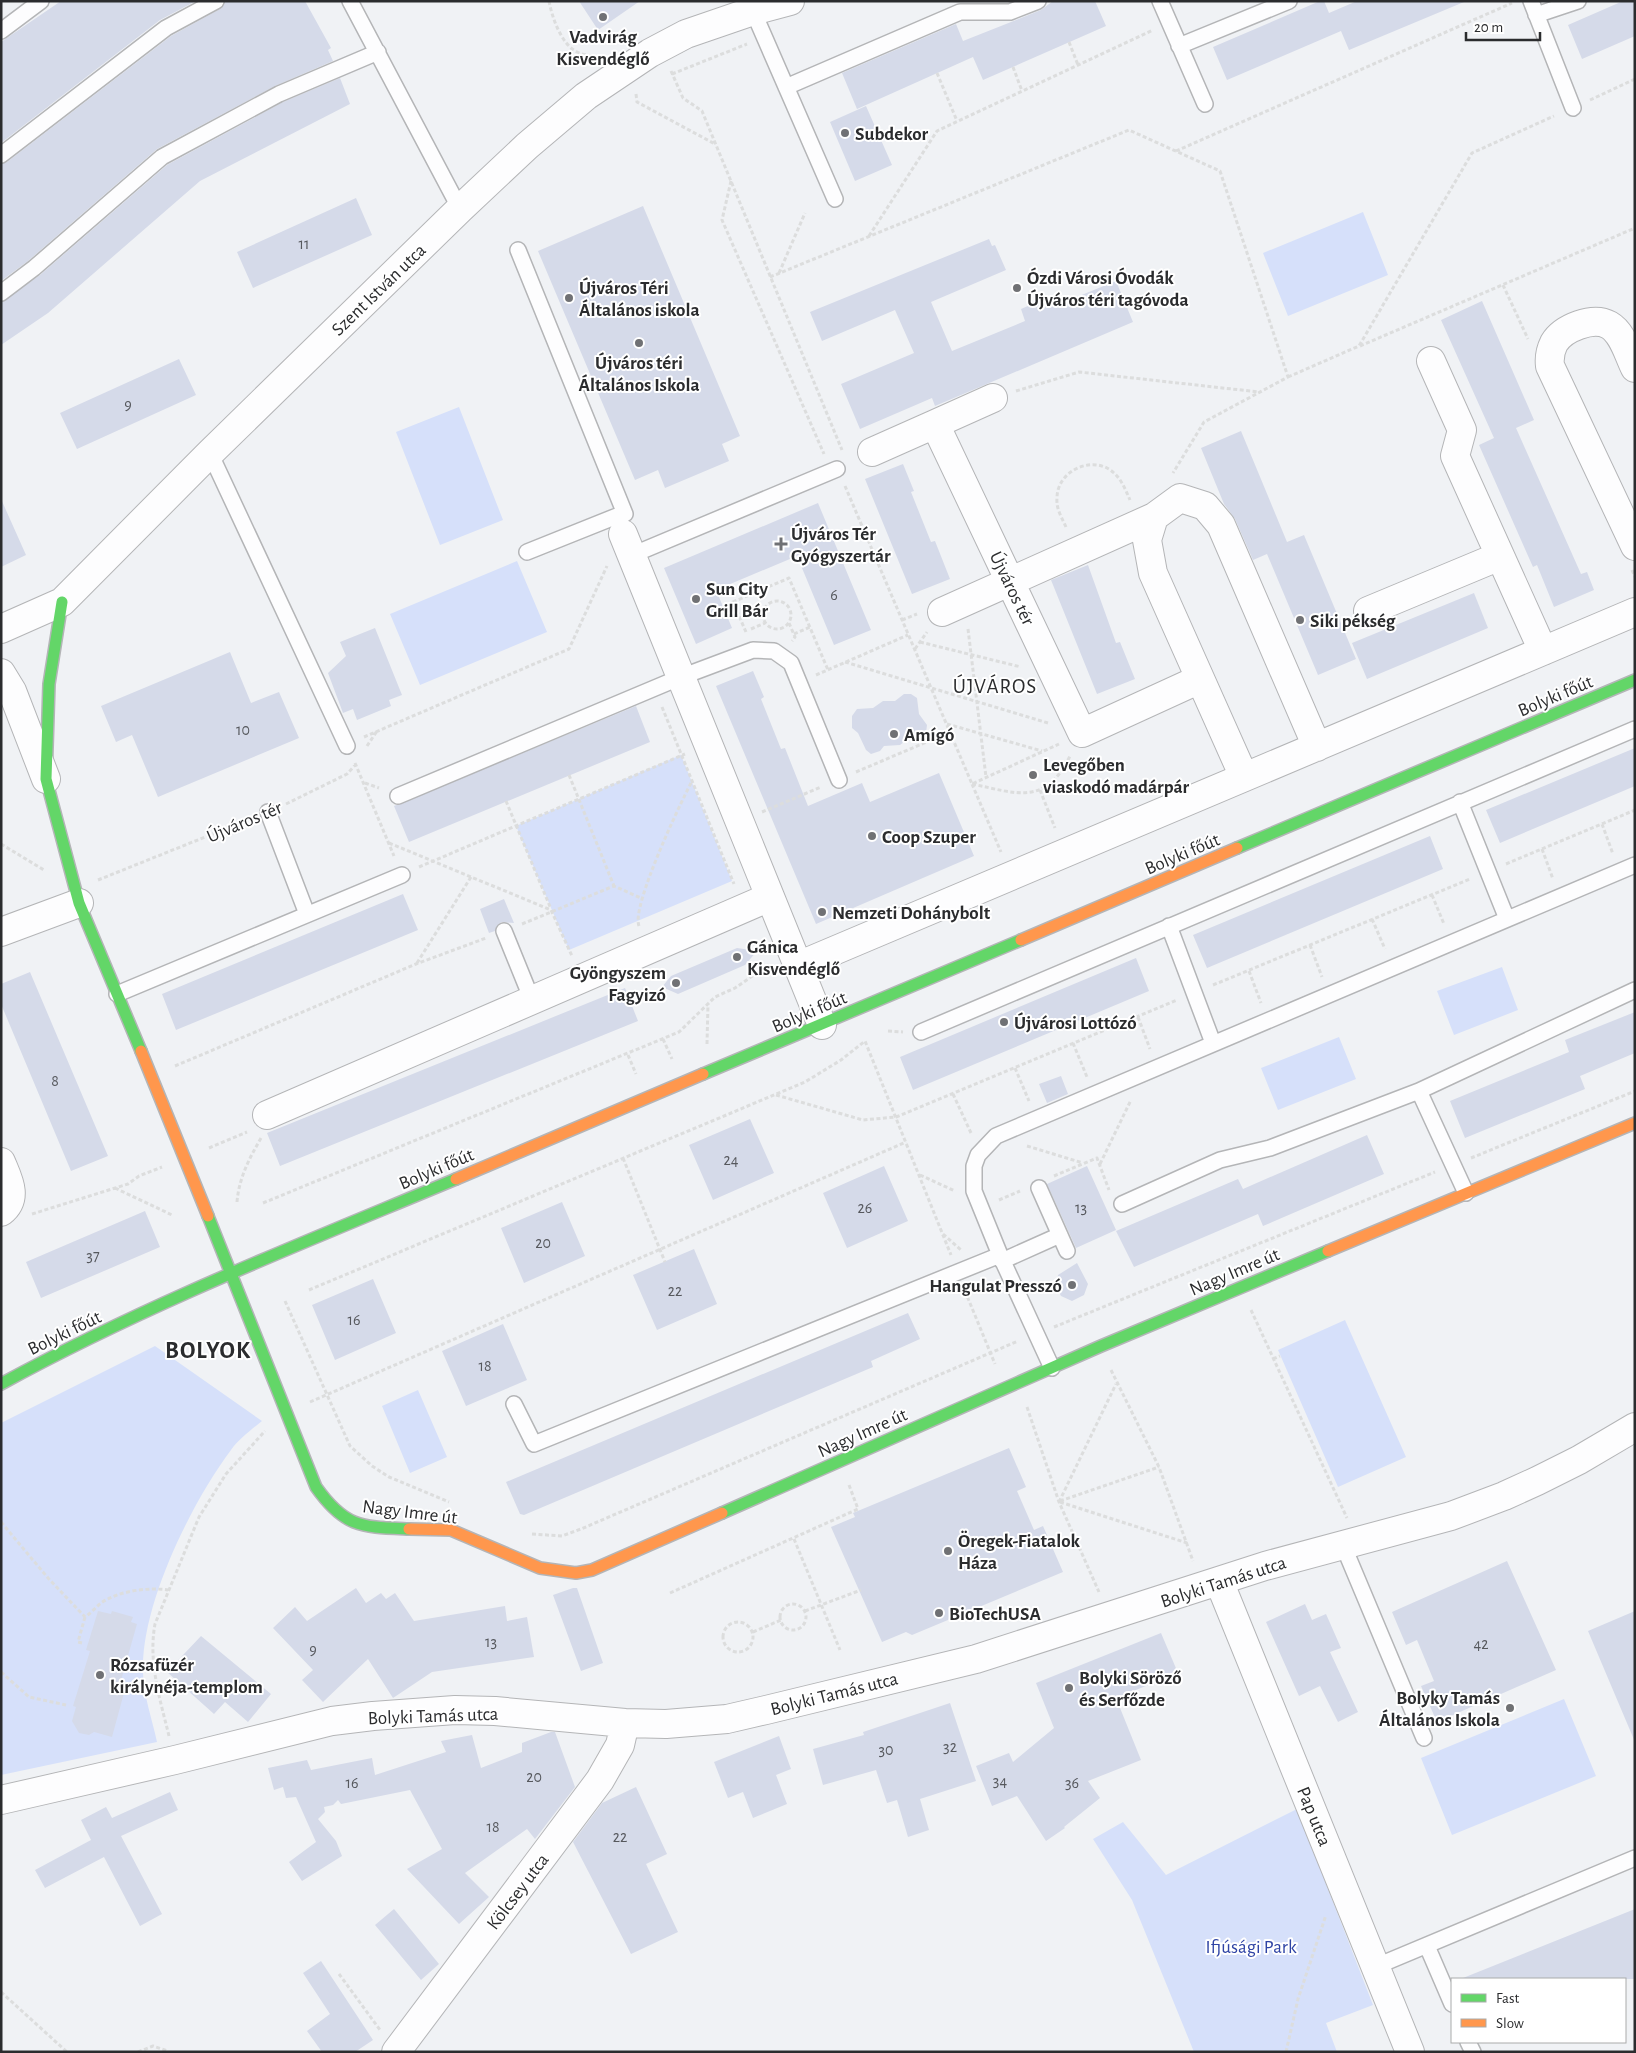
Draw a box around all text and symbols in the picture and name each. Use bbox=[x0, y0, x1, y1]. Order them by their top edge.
scale bar bbox=[1466, 10, 1540, 42]
marker: Vadvirág Kisvendéglő bbox=[597, 11, 609, 23]
text: 20 m bbox=[1474, 20, 1503, 35]
place label: Vadvirág Kisvendéglő bbox=[556, 28, 650, 69]
place label: Subdekor bbox=[855, 125, 929, 144]
marker: Subdekor bbox=[839, 127, 851, 139]
house number: 11 bbox=[298, 236, 310, 252]
street label: Szent István utca bbox=[328, 240, 430, 340]
place label: Ózdi Városi Óvodák Újváros téri tagóvoda bbox=[1027, 267, 1189, 310]
place label: Újváros Téri Általános iskola bbox=[579, 277, 700, 320]
marker: Ózdi Városi Óvodák Újváros téri tagóvoda bbox=[1011, 282, 1023, 294]
marker: Újváros Téri Általános iskola bbox=[563, 292, 575, 304]
marker: Újváros téri Általános Iskola bbox=[633, 337, 645, 349]
place label: Újváros téri Általános Iskola bbox=[578, 352, 700, 395]
house number: 9 bbox=[124, 397, 132, 413]
place label: Újváros Tér Gyógyszertár bbox=[791, 523, 891, 566]
marker: Újváros Tér Gyógyszertár bbox=[775, 538, 787, 550]
street label: Újváros tér bbox=[986, 548, 1039, 629]
place label: Sun City Grill Bár bbox=[706, 580, 768, 621]
house number: 6 bbox=[830, 587, 838, 603]
marker: Sun City Grill Bár bbox=[690, 593, 702, 605]
place label: Siki pékség bbox=[1310, 612, 1396, 631]
marker: Siki pékség bbox=[1294, 614, 1306, 626]
street label: Bolyki főút bbox=[1515, 672, 1596, 721]
district label: ÚJVÁROS bbox=[953, 674, 1037, 697]
house number: 10 bbox=[236, 722, 250, 738]
place label: Amígó bbox=[904, 726, 954, 745]
marker: Amígó bbox=[888, 728, 900, 740]
place label: Levegőben viaskodó madárpár bbox=[1043, 756, 1190, 797]
marker: Levegőben viaskodó madárpár bbox=[1027, 769, 1039, 781]
street label: Újváros tér bbox=[203, 796, 285, 847]
place label: Coop Szuper bbox=[882, 828, 976, 847]
marker: Coop Szuper bbox=[866, 830, 878, 842]
street label: Bolyki főút bbox=[1142, 830, 1223, 879]
place label: Nemzeti Dohánybolt bbox=[832, 904, 991, 923]
marker: Nemzeti Dohánybolt bbox=[816, 906, 828, 918]
place label: Gánica Kisvendéglő bbox=[747, 938, 840, 979]
marker: Gánica Kisvendéglő bbox=[731, 951, 743, 963]
place label: Gyöngyszem Fagyizó bbox=[570, 964, 666, 1005]
marker: Gyöngyszem Fagyizó bbox=[670, 977, 682, 989]
street label: Bolyki főút bbox=[769, 988, 850, 1037]
place label: Újvárosi Lottózó bbox=[1014, 1012, 1137, 1033]
marker: Újvárosi Lottózó bbox=[998, 1016, 1010, 1028]
house number: 8 bbox=[51, 1073, 59, 1089]
street label: Bolyki főút bbox=[396, 1145, 477, 1194]
house number: 24 bbox=[724, 1152, 739, 1168]
house number: 26 bbox=[858, 1200, 872, 1216]
house number: 13 bbox=[1075, 1200, 1087, 1216]
house number: 20 bbox=[535, 1235, 551, 1251]
street label: Nagy Imre út bbox=[1187, 1245, 1282, 1300]
house number: 37 bbox=[86, 1248, 100, 1264]
place label: Hangulat Presszó bbox=[929, 1277, 1062, 1296]
marker: Hangulat Presszó bbox=[1066, 1279, 1078, 1291]
house number: 22 bbox=[668, 1283, 682, 1299]
street label: Bolyki főút bbox=[25, 1307, 104, 1359]
house number: 16 bbox=[347, 1312, 361, 1328]
district label: BOLYOK bbox=[165, 1339, 251, 1363]
house number: 18 bbox=[478, 1358, 492, 1374]
street label: Nagy Imre út bbox=[815, 1405, 910, 1461]
street label: Nagy Imre út bbox=[361, 1497, 458, 1528]
place label: Öregek-Fiatalok Háza bbox=[958, 1530, 1081, 1573]
marker: Öregek-Fiatalok Háza bbox=[942, 1545, 954, 1557]
street label: Bolyki Tamás utca bbox=[1158, 1553, 1289, 1612]
place label: BioTechUSA bbox=[949, 1605, 1041, 1624]
marker: BioTechUSA bbox=[933, 1607, 945, 1619]
house number: 13 bbox=[485, 1634, 497, 1650]
house number: 42 bbox=[1474, 1636, 1488, 1652]
house number: 9 bbox=[309, 1642, 317, 1658]
place label: Rózsafüzér királynéja-templom bbox=[110, 1656, 263, 1697]
marker: Rózsafüzér királynéja-templom bbox=[94, 1669, 106, 1681]
street label: Bolyki Tamás utca bbox=[769, 1669, 900, 1719]
place label: Bolyki Söröző és Serfőzde bbox=[1079, 1669, 1182, 1710]
marker: Bolyki Söröző és Serfőzde bbox=[1063, 1682, 1075, 1694]
place label: Bolyky Tamás Általános Iskola bbox=[1379, 1689, 1500, 1730]
marker: Bolyky Tamás Általános Iskola bbox=[1504, 1702, 1516, 1714]
street label: Bolyki Tamás utca bbox=[367, 1705, 499, 1728]
house number: 32 bbox=[943, 1739, 957, 1755]
house number: 30 bbox=[878, 1742, 894, 1758]
house number: 20 bbox=[526, 1769, 542, 1785]
house number: 34 bbox=[993, 1773, 1007, 1789]
house number: 16 bbox=[345, 1775, 359, 1791]
house number: 36 bbox=[1065, 1775, 1079, 1791]
street label: Pap utca bbox=[1293, 1784, 1334, 1849]
house number: 18 bbox=[486, 1819, 500, 1835]
house number: 22 bbox=[613, 1829, 627, 1845]
street label: Kölcsey utca bbox=[484, 1850, 553, 1933]
park label: Ifjúsági Park bbox=[1205, 1938, 1297, 1957]
legend bbox=[1451, 1978, 1626, 2043]
text: Fast bbox=[1496, 1991, 1520, 2006]
text: Slow bbox=[1496, 2016, 1524, 2031]

